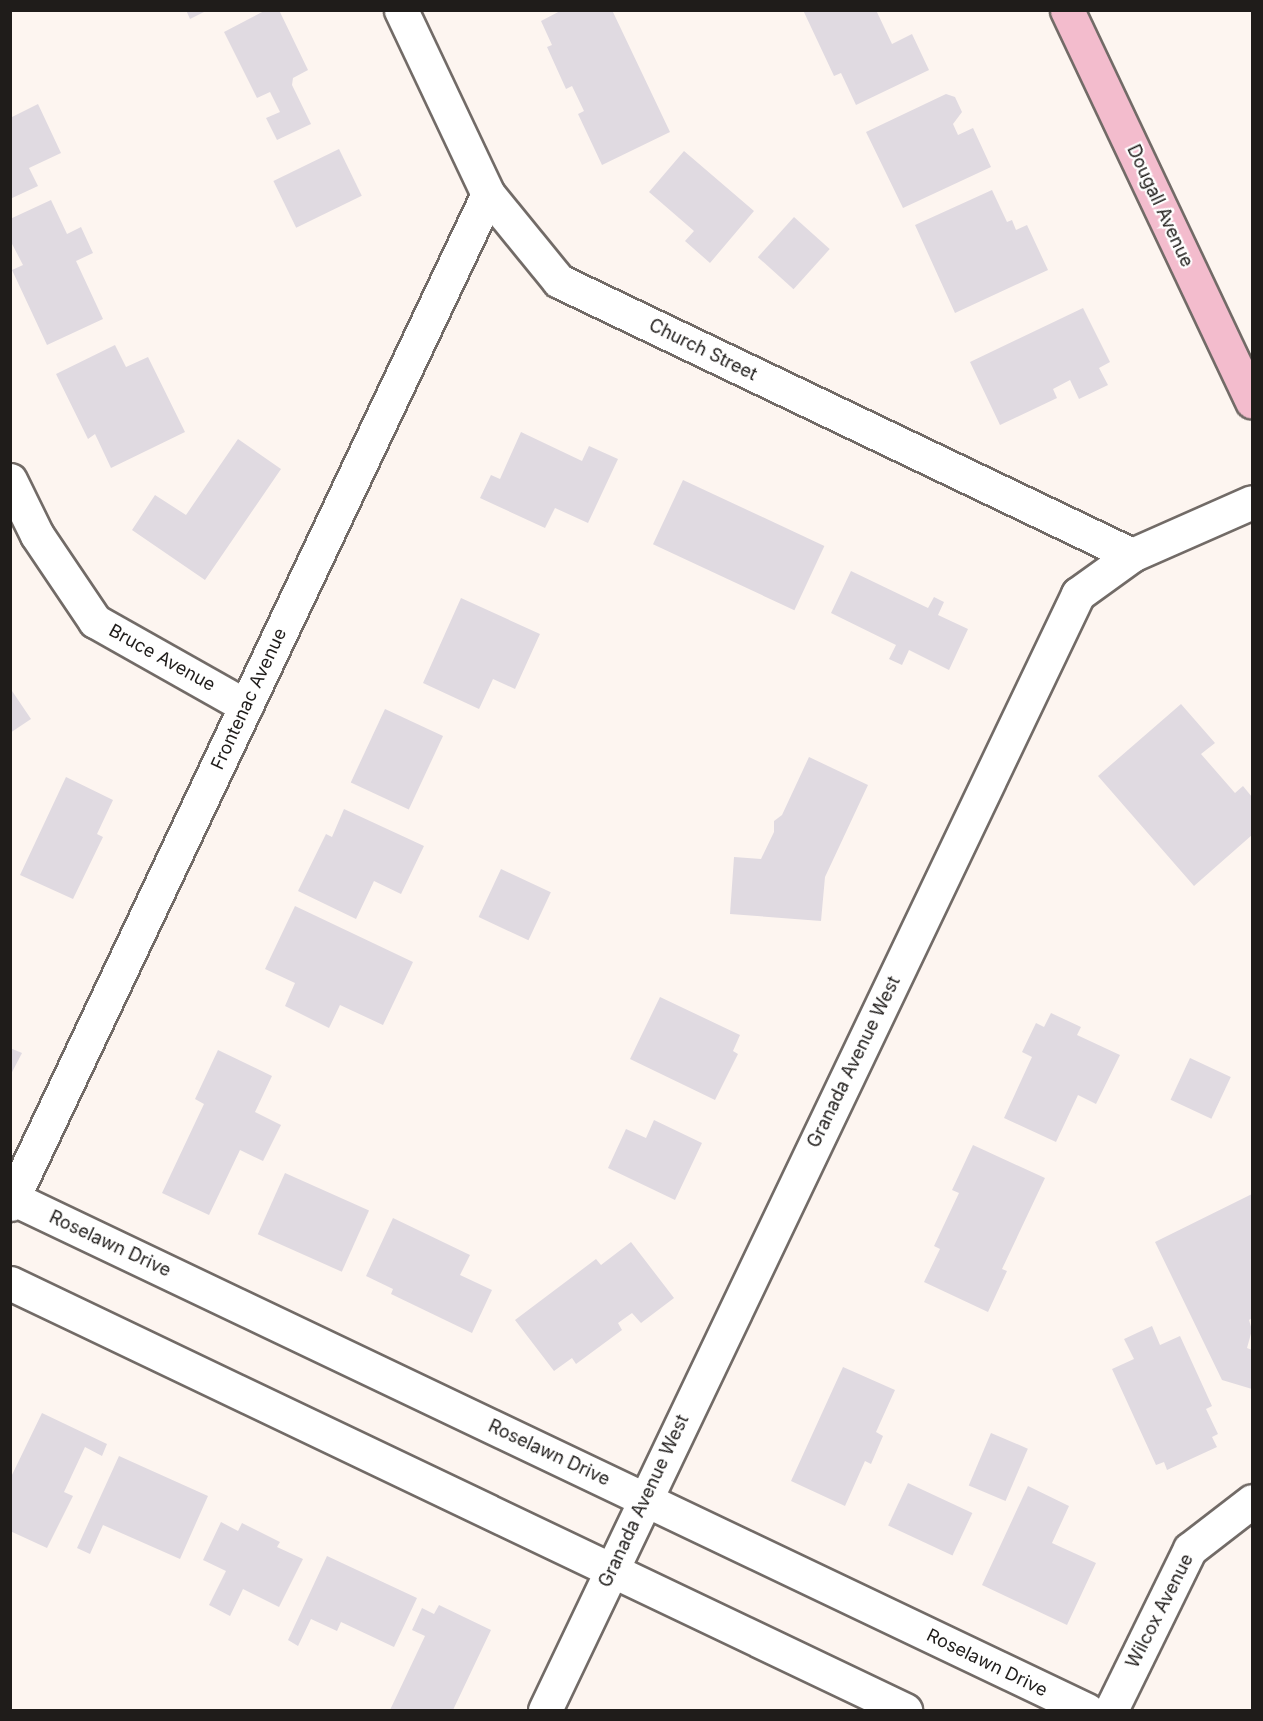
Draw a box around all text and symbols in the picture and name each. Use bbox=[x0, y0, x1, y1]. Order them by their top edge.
street label: Dougall Avenue bbox=[1122, 141, 1198, 271]
street label: Church Street bbox=[645, 314, 761, 386]
street label: Bruce Avenue bbox=[105, 620, 219, 696]
street label: Frontenac Avenue bbox=[207, 625, 291, 773]
street label: Granada Avenue West bbox=[803, 973, 905, 1151]
street label: Roselawn Drive bbox=[46, 1206, 174, 1282]
street label: Granada Avenue West bbox=[594, 1411, 694, 1591]
street label: Roselawn Drive bbox=[485, 1415, 613, 1491]
street label: Wilcox Avenue bbox=[1122, 1550, 1198, 1672]
street label: Roselawn Drive bbox=[923, 1624, 1051, 1702]

